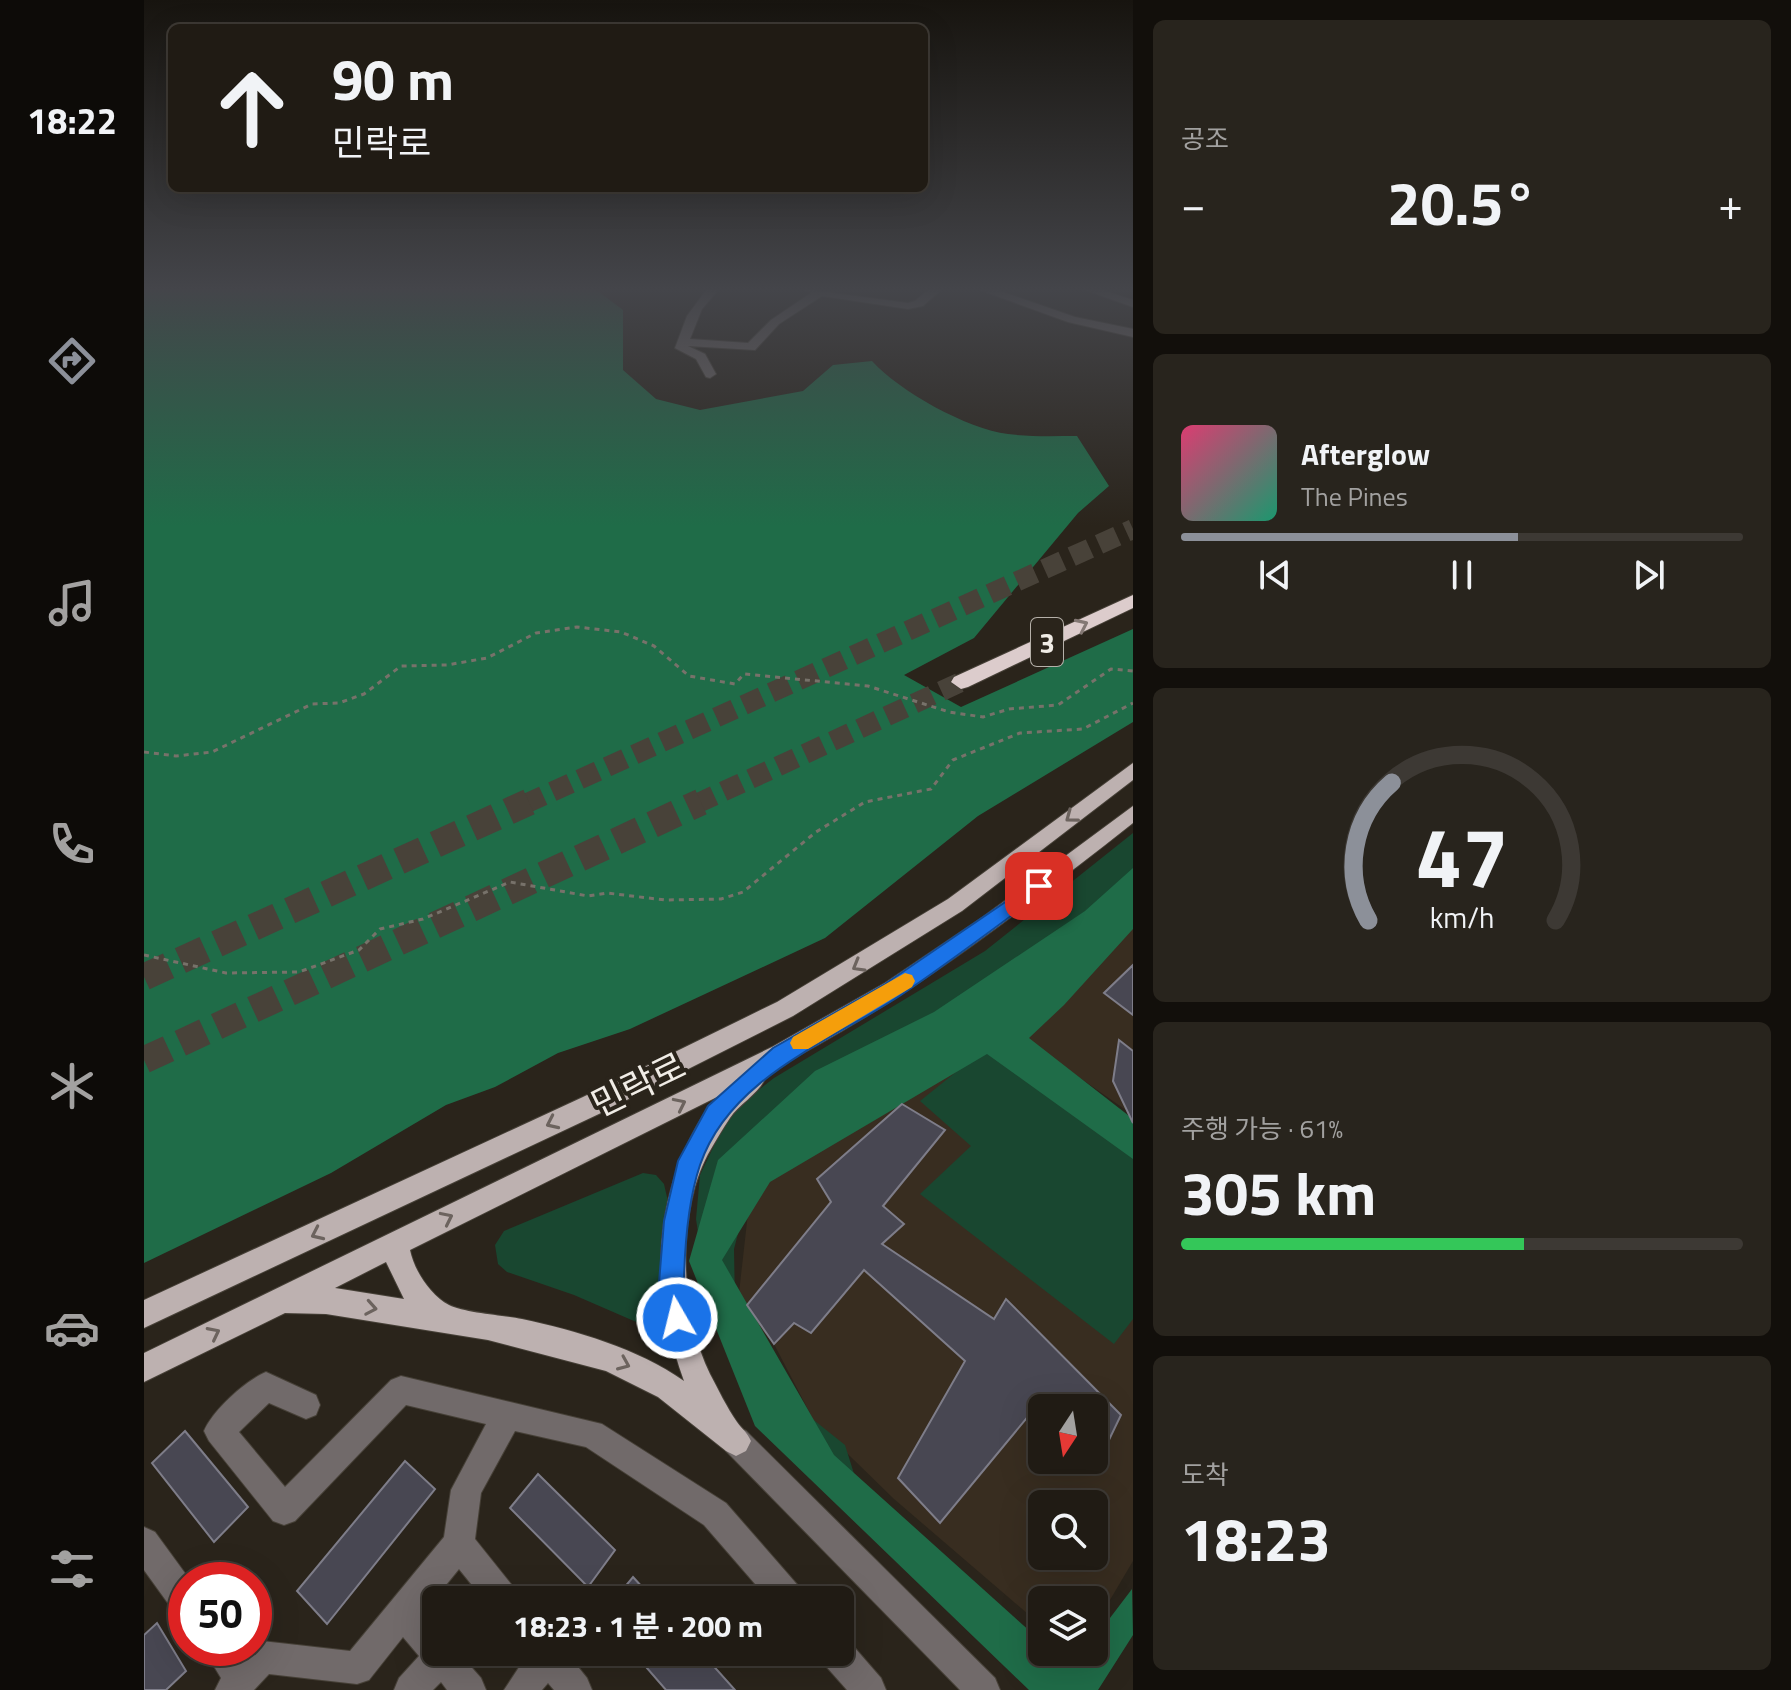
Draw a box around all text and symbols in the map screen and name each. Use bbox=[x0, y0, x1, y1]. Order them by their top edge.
text: 90 m bbox=[332, 37, 454, 122]
icon: ahead bbox=[200, 56, 304, 160]
text: 18:22 bbox=[27, 93, 117, 148]
text: 민락로 bbox=[332, 115, 431, 170]
text: 공조 bbox=[1181, 119, 1229, 158]
text: 20.5° bbox=[1387, 157, 1537, 248]
text: − bbox=[1181, 170, 1206, 237]
text: + bbox=[1718, 170, 1743, 237]
icon: directions bbox=[44, 333, 100, 389]
text: Afterglow bbox=[1301, 431, 1430, 477]
text: The Pines bbox=[1301, 477, 1408, 516]
icon: previous bbox=[1253, 553, 1297, 597]
icon: pause bbox=[1440, 553, 1484, 597]
icon: next bbox=[1627, 553, 1671, 597]
icon: music bbox=[44, 575, 100, 631]
road number: 3 bbox=[1031, 618, 1063, 666]
one-way arrow bbox=[1074, 619, 1089, 635]
text: 47 bbox=[1415, 793, 1509, 919]
one-way arrow bbox=[1065, 808, 1080, 822]
icon: phone bbox=[44, 816, 100, 872]
pin bbox=[1005, 852, 1073, 920]
icon: arrive bbox=[1017, 864, 1061, 908]
text: km/h bbox=[1430, 896, 1494, 939]
one-way arrow bbox=[852, 956, 867, 972]
street label: 민락로 bbox=[581, 1038, 695, 1130]
icon: climate bbox=[44, 1058, 100, 1114]
one-way arrow bbox=[672, 1098, 687, 1113]
text: 주행 가능 · 61% bbox=[1181, 1109, 1343, 1148]
one-way arrow bbox=[546, 1114, 561, 1130]
text: 305 km bbox=[1181, 1147, 1376, 1238]
one-way arrow bbox=[439, 1212, 453, 1228]
one-way arrow bbox=[310, 1224, 325, 1240]
position arrow bbox=[635, 1276, 719, 1360]
one-way arrow bbox=[364, 1298, 378, 1315]
icon: car bbox=[44, 1300, 100, 1356]
one-way arrow bbox=[205, 1327, 220, 1343]
one-way arrow bbox=[616, 1354, 630, 1370]
north arrow bbox=[1028, 1394, 1108, 1474]
map controls bbox=[1028, 1394, 1108, 1666]
text: 도착 bbox=[1181, 1455, 1229, 1494]
button: search bbox=[1028, 1490, 1108, 1570]
text: 18:23 bbox=[1181, 1493, 1331, 1584]
icon: filters bbox=[44, 1541, 100, 1597]
speed limit sign: 50 bbox=[168, 1562, 272, 1666]
button: layers bbox=[1028, 1586, 1108, 1666]
text: 18:23 · 1 분 · 200 m bbox=[513, 1603, 763, 1649]

